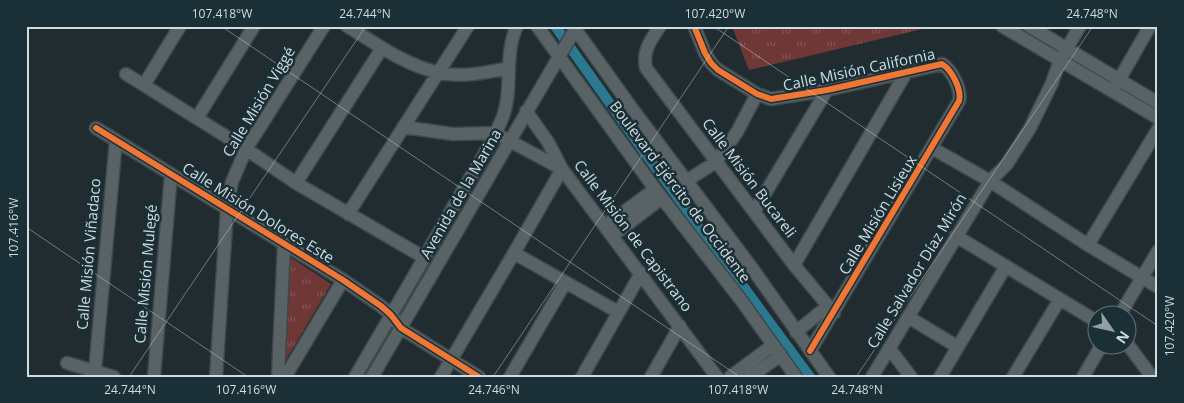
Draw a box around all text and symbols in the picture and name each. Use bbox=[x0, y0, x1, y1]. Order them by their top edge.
text: 107.418°W bbox=[192, 5, 252, 22]
text: 24.744°N bbox=[339, 5, 391, 22]
text: 107.420°W bbox=[685, 5, 745, 22]
text: 24.748°N bbox=[1066, 5, 1118, 22]
street label: Calle Misión Viggé bbox=[217, 43, 299, 160]
street label: Calle Misión California bbox=[781, 43, 937, 95]
street label: Boulevard Ejército de Occidente bbox=[606, 96, 756, 286]
street label: Calle Misión Bucareli bbox=[698, 114, 801, 241]
street label: Avenida de la Marina bbox=[415, 125, 505, 262]
street label: Calle Misión Lisieux bbox=[834, 151, 921, 278]
street label: Calle Misión de Capistrano bbox=[570, 155, 698, 315]
street label: Calle Misión Dolores Este bbox=[179, 157, 338, 267]
street label: Calle Misión Viñadaco bbox=[71, 177, 105, 330]
street label: Calle Salvador Díaz Mirón bbox=[862, 189, 970, 352]
text: 107.416°W bbox=[5, 198, 22, 258]
street label: Calle Misión Mulegé bbox=[129, 204, 161, 344]
text: 107.420°W bbox=[1161, 296, 1178, 356]
north arrow bbox=[1086, 306, 1136, 356]
text: N bbox=[1112, 328, 1134, 348]
text: 24.744°N bbox=[104, 381, 156, 398]
text: 107.416°W bbox=[216, 381, 276, 398]
text: 24.746°N bbox=[468, 381, 520, 398]
text: 107.418°W bbox=[708, 381, 768, 398]
text: 24.748°N bbox=[831, 381, 883, 398]

